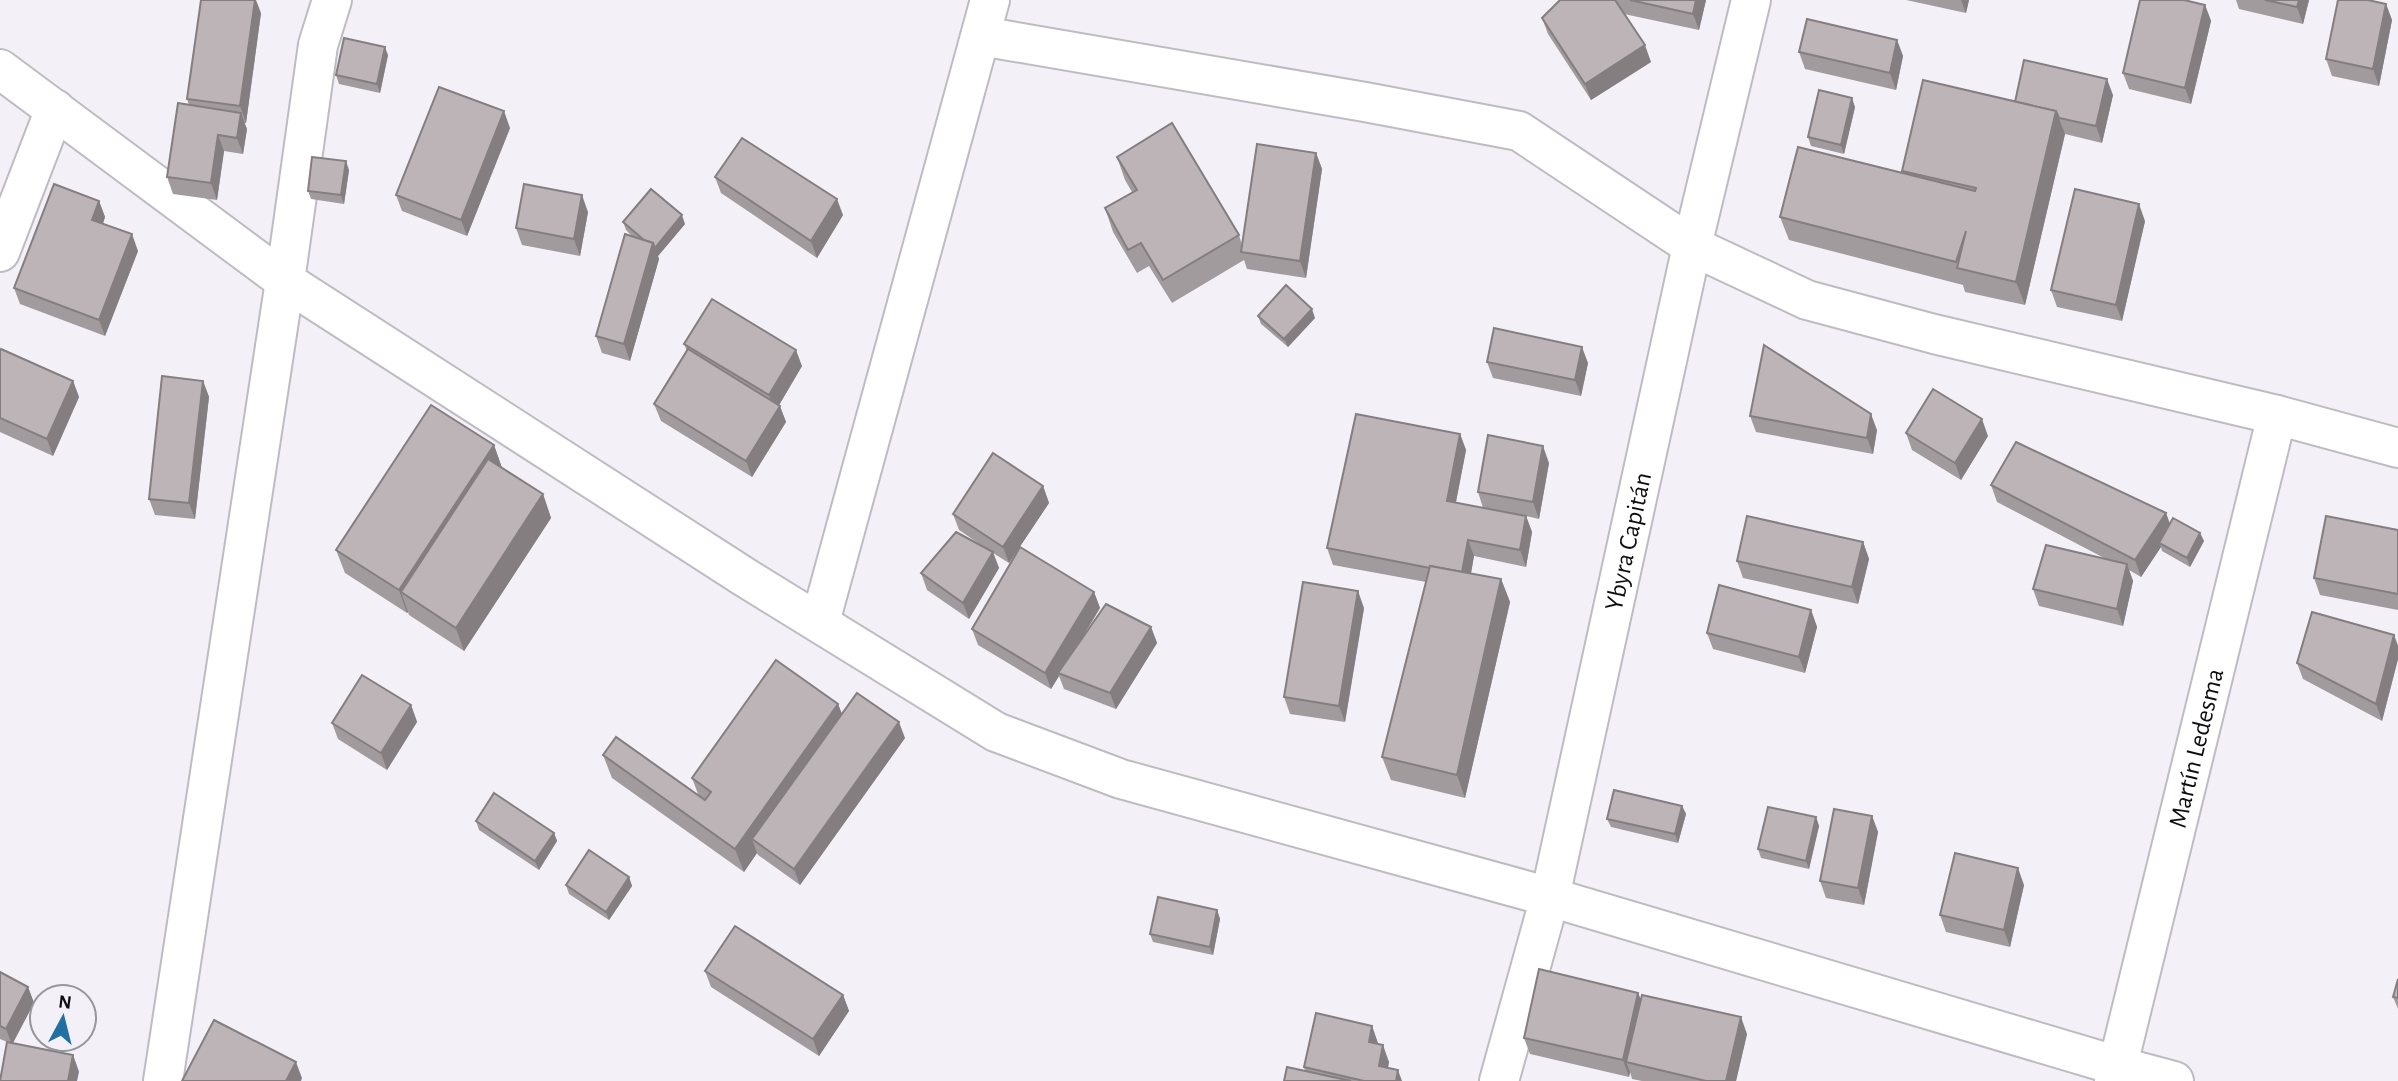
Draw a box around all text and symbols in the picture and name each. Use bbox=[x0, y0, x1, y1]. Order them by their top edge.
street label: Ybyra Capitán bbox=[1601, 470, 1656, 613]
street label: Martín Ledesma bbox=[2164, 666, 2229, 830]
north arrow bbox=[28, 983, 98, 1053]
text: N bbox=[57, 992, 73, 1013]

